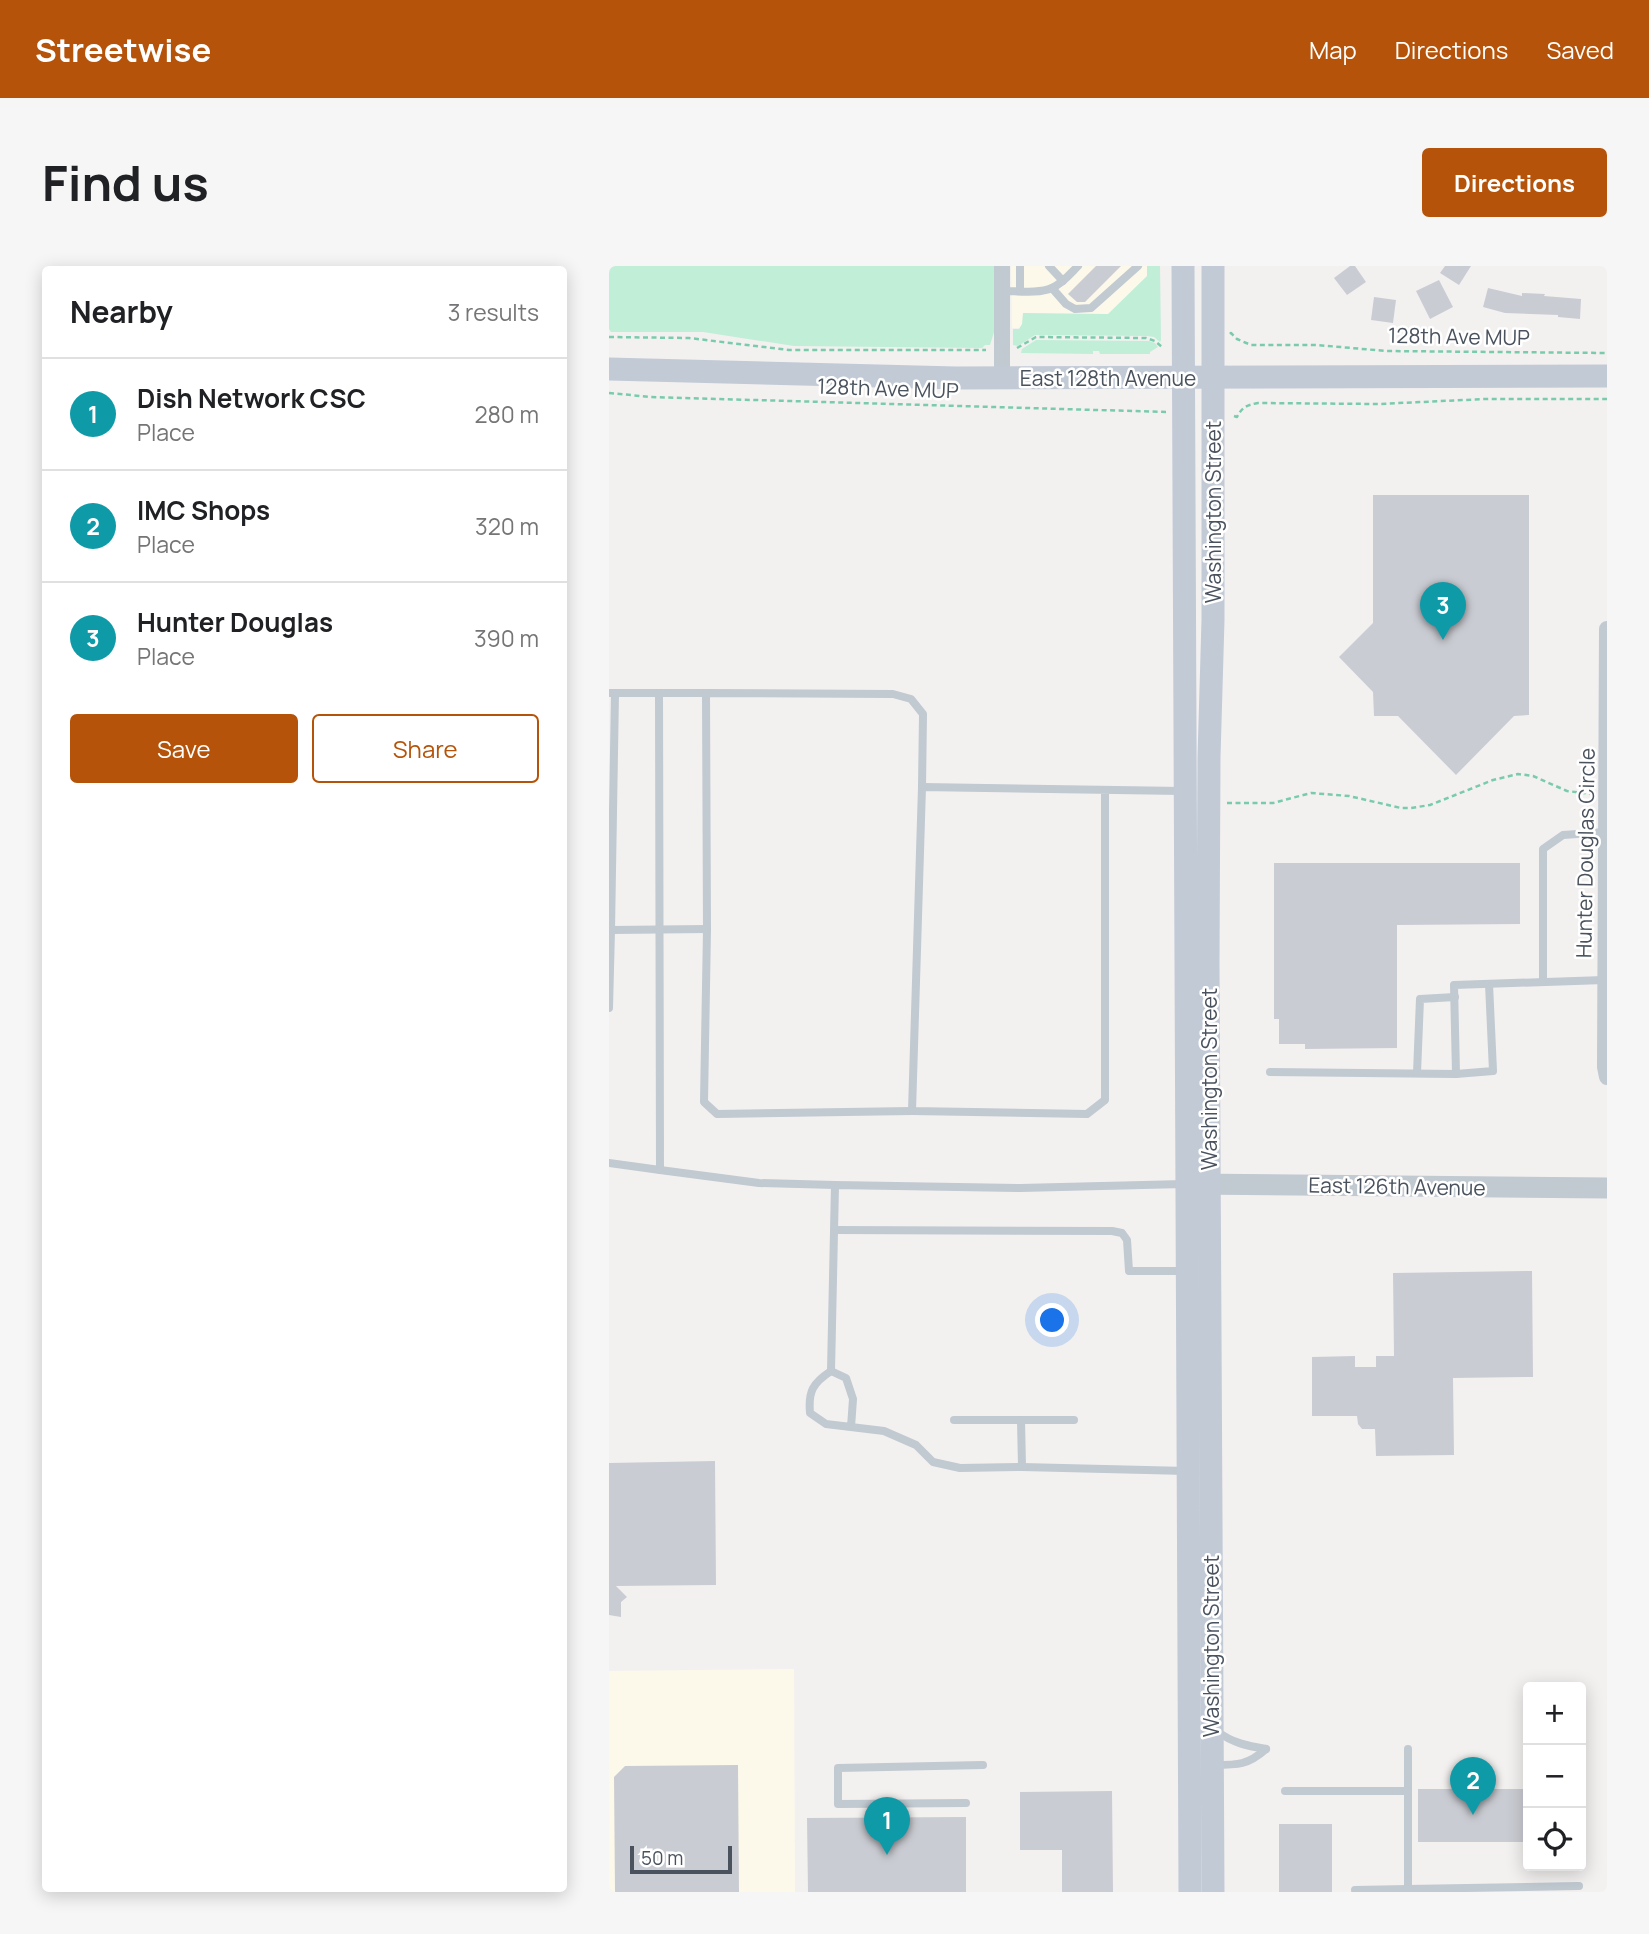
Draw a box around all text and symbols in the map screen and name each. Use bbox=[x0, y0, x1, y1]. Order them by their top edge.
text: Streetwise bbox=[35, 27, 211, 72]
text: Map bbox=[1309, 33, 1357, 66]
text: Directions bbox=[1395, 33, 1508, 66]
text: Saved bbox=[1546, 33, 1614, 66]
button: Directions bbox=[1422, 148, 1607, 217]
text: Find us bbox=[42, 149, 209, 216]
text: Nearby bbox=[70, 291, 173, 332]
text: 3 results bbox=[448, 296, 539, 328]
street label: 128th Ave MUP bbox=[1388, 321, 1530, 351]
street label: East 128th Avenue bbox=[1020, 364, 1196, 392]
street label: 128th Ave MUP bbox=[817, 372, 960, 404]
text: Dish Network CSC bbox=[137, 380, 366, 416]
text: 1 bbox=[88, 398, 98, 430]
text: 280 m bbox=[474, 398, 539, 430]
text: Place bbox=[137, 416, 195, 448]
street label: Washington Street bbox=[1199, 421, 1227, 603]
text: IMC Shops bbox=[137, 492, 270, 528]
text: 2 bbox=[86, 510, 100, 542]
text: 320 m bbox=[475, 510, 539, 542]
text: Place bbox=[137, 528, 195, 560]
pin: 3 bbox=[1420, 582, 1466, 640]
text: Hunter Douglas bbox=[137, 604, 333, 640]
text: 3 bbox=[86, 622, 100, 654]
text: 390 m bbox=[474, 622, 539, 654]
text: Place bbox=[137, 640, 195, 672]
button: Save bbox=[70, 714, 298, 783]
button: Share bbox=[312, 714, 539, 783]
street label: Hunter Douglas Circle bbox=[1569, 748, 1601, 958]
street label: Washington Street bbox=[1195, 988, 1223, 1170]
street label: East 126th Avenue bbox=[1308, 1170, 1486, 1202]
your location bbox=[1035, 1303, 1069, 1337]
street label: Washington Street bbox=[1197, 1555, 1225, 1737]
map controls bbox=[1523, 1682, 1586, 1871]
button: + bbox=[1523, 1682, 1586, 1745]
button: − bbox=[1523, 1745, 1586, 1808]
pin: 2 bbox=[1450, 1757, 1496, 1815]
pin: 1 bbox=[864, 1797, 910, 1855]
button: locate bbox=[1523, 1808, 1586, 1871]
scale bar bbox=[630, 1843, 731, 1875]
text: 50 m bbox=[641, 1845, 683, 1871]

